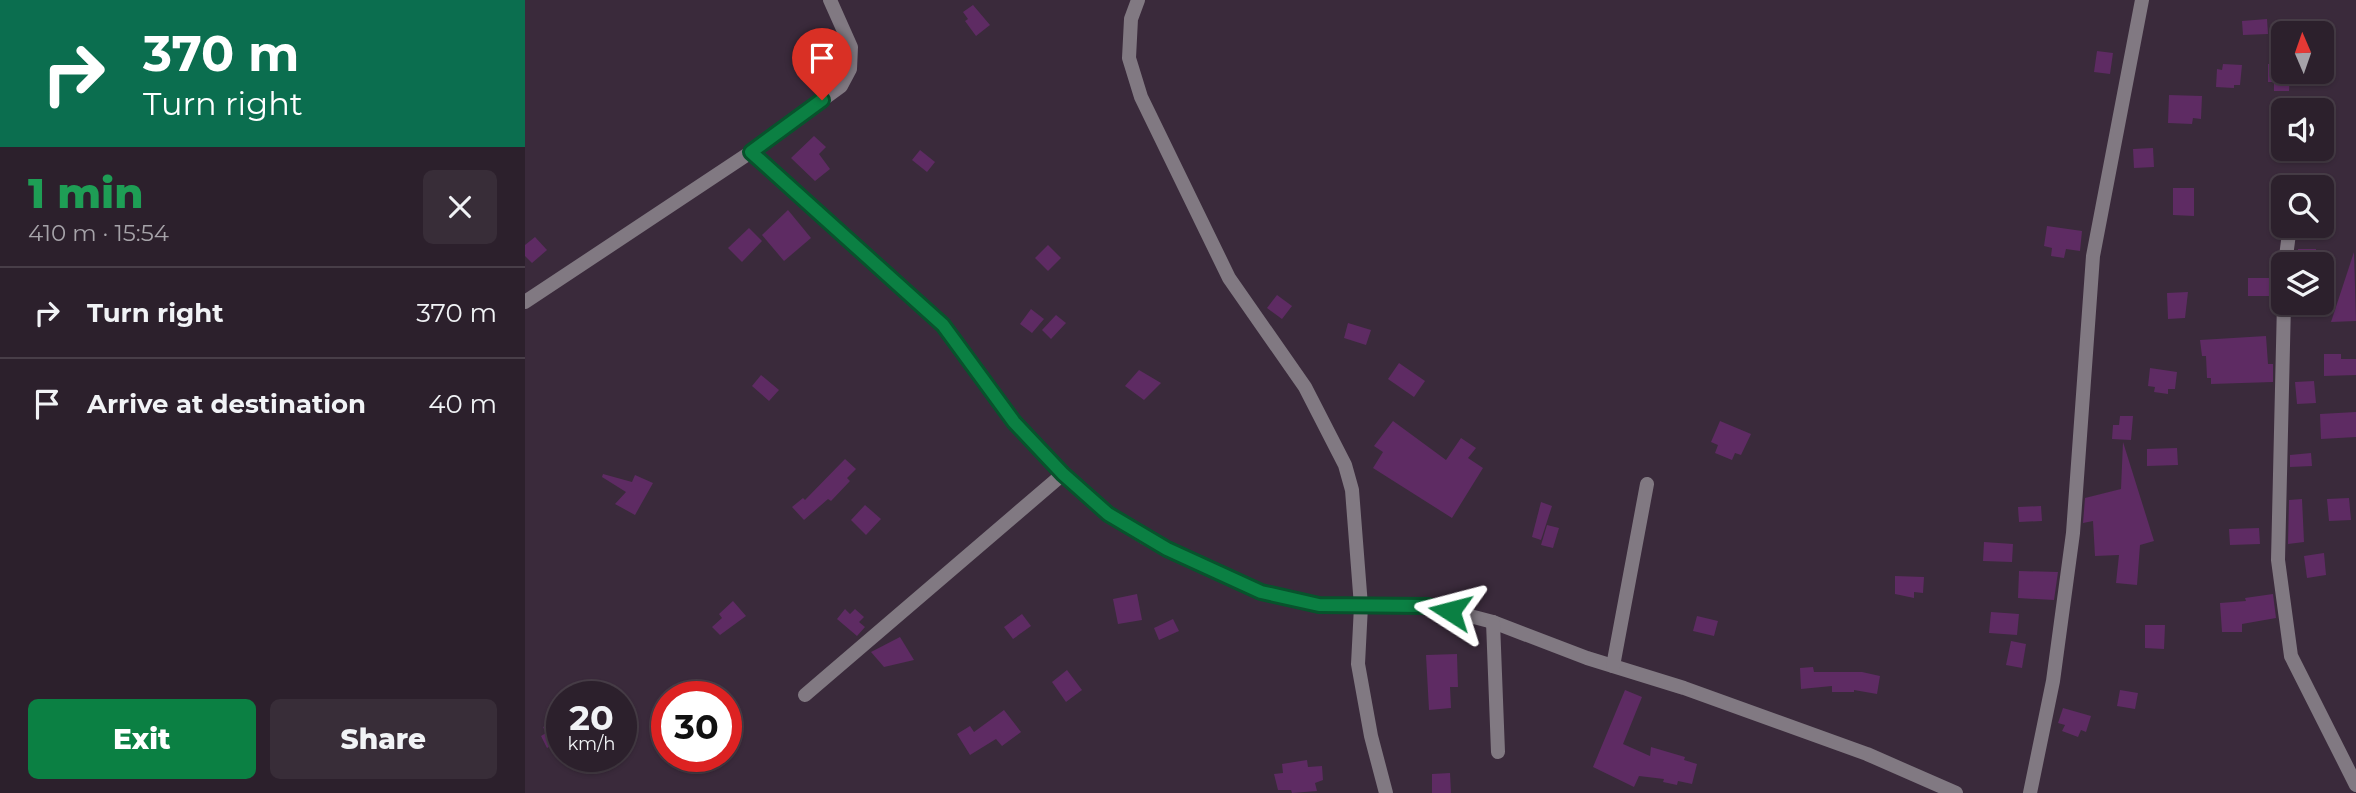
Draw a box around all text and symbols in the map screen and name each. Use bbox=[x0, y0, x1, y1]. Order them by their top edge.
north arrow bbox=[2271, 21, 2335, 84]
map controls bbox=[2271, 21, 2334, 315]
text: 370 m bbox=[143, 24, 300, 83]
icon: right bbox=[28, 28, 119, 119]
pin bbox=[792, 28, 852, 100]
icon: arrive bbox=[803, 39, 841, 77]
text: Turn right bbox=[143, 84, 303, 123]
button: sound bbox=[2271, 98, 2334, 161]
text: 1 min bbox=[28, 167, 144, 219]
button: close bbox=[423, 170, 497, 244]
button: search bbox=[2271, 175, 2334, 238]
text: 410 m · 15:54 bbox=[28, 219, 169, 247]
button: layers bbox=[2271, 252, 2334, 315]
icon: right bbox=[28, 294, 66, 332]
text: Turn right bbox=[87, 297, 223, 329]
text: 370 m bbox=[416, 297, 497, 329]
icon: arrive bbox=[28, 385, 66, 423]
text: Arrive at destination bbox=[87, 388, 366, 420]
text: 40 m bbox=[428, 388, 497, 420]
position arrow bbox=[1413, 574, 1487, 648]
speed limit sign: 30 bbox=[651, 681, 742, 772]
text: 20 bbox=[569, 696, 614, 739]
button: Exit bbox=[28, 699, 256, 779]
button: Share bbox=[270, 699, 497, 779]
text: km/h bbox=[567, 733, 616, 755]

